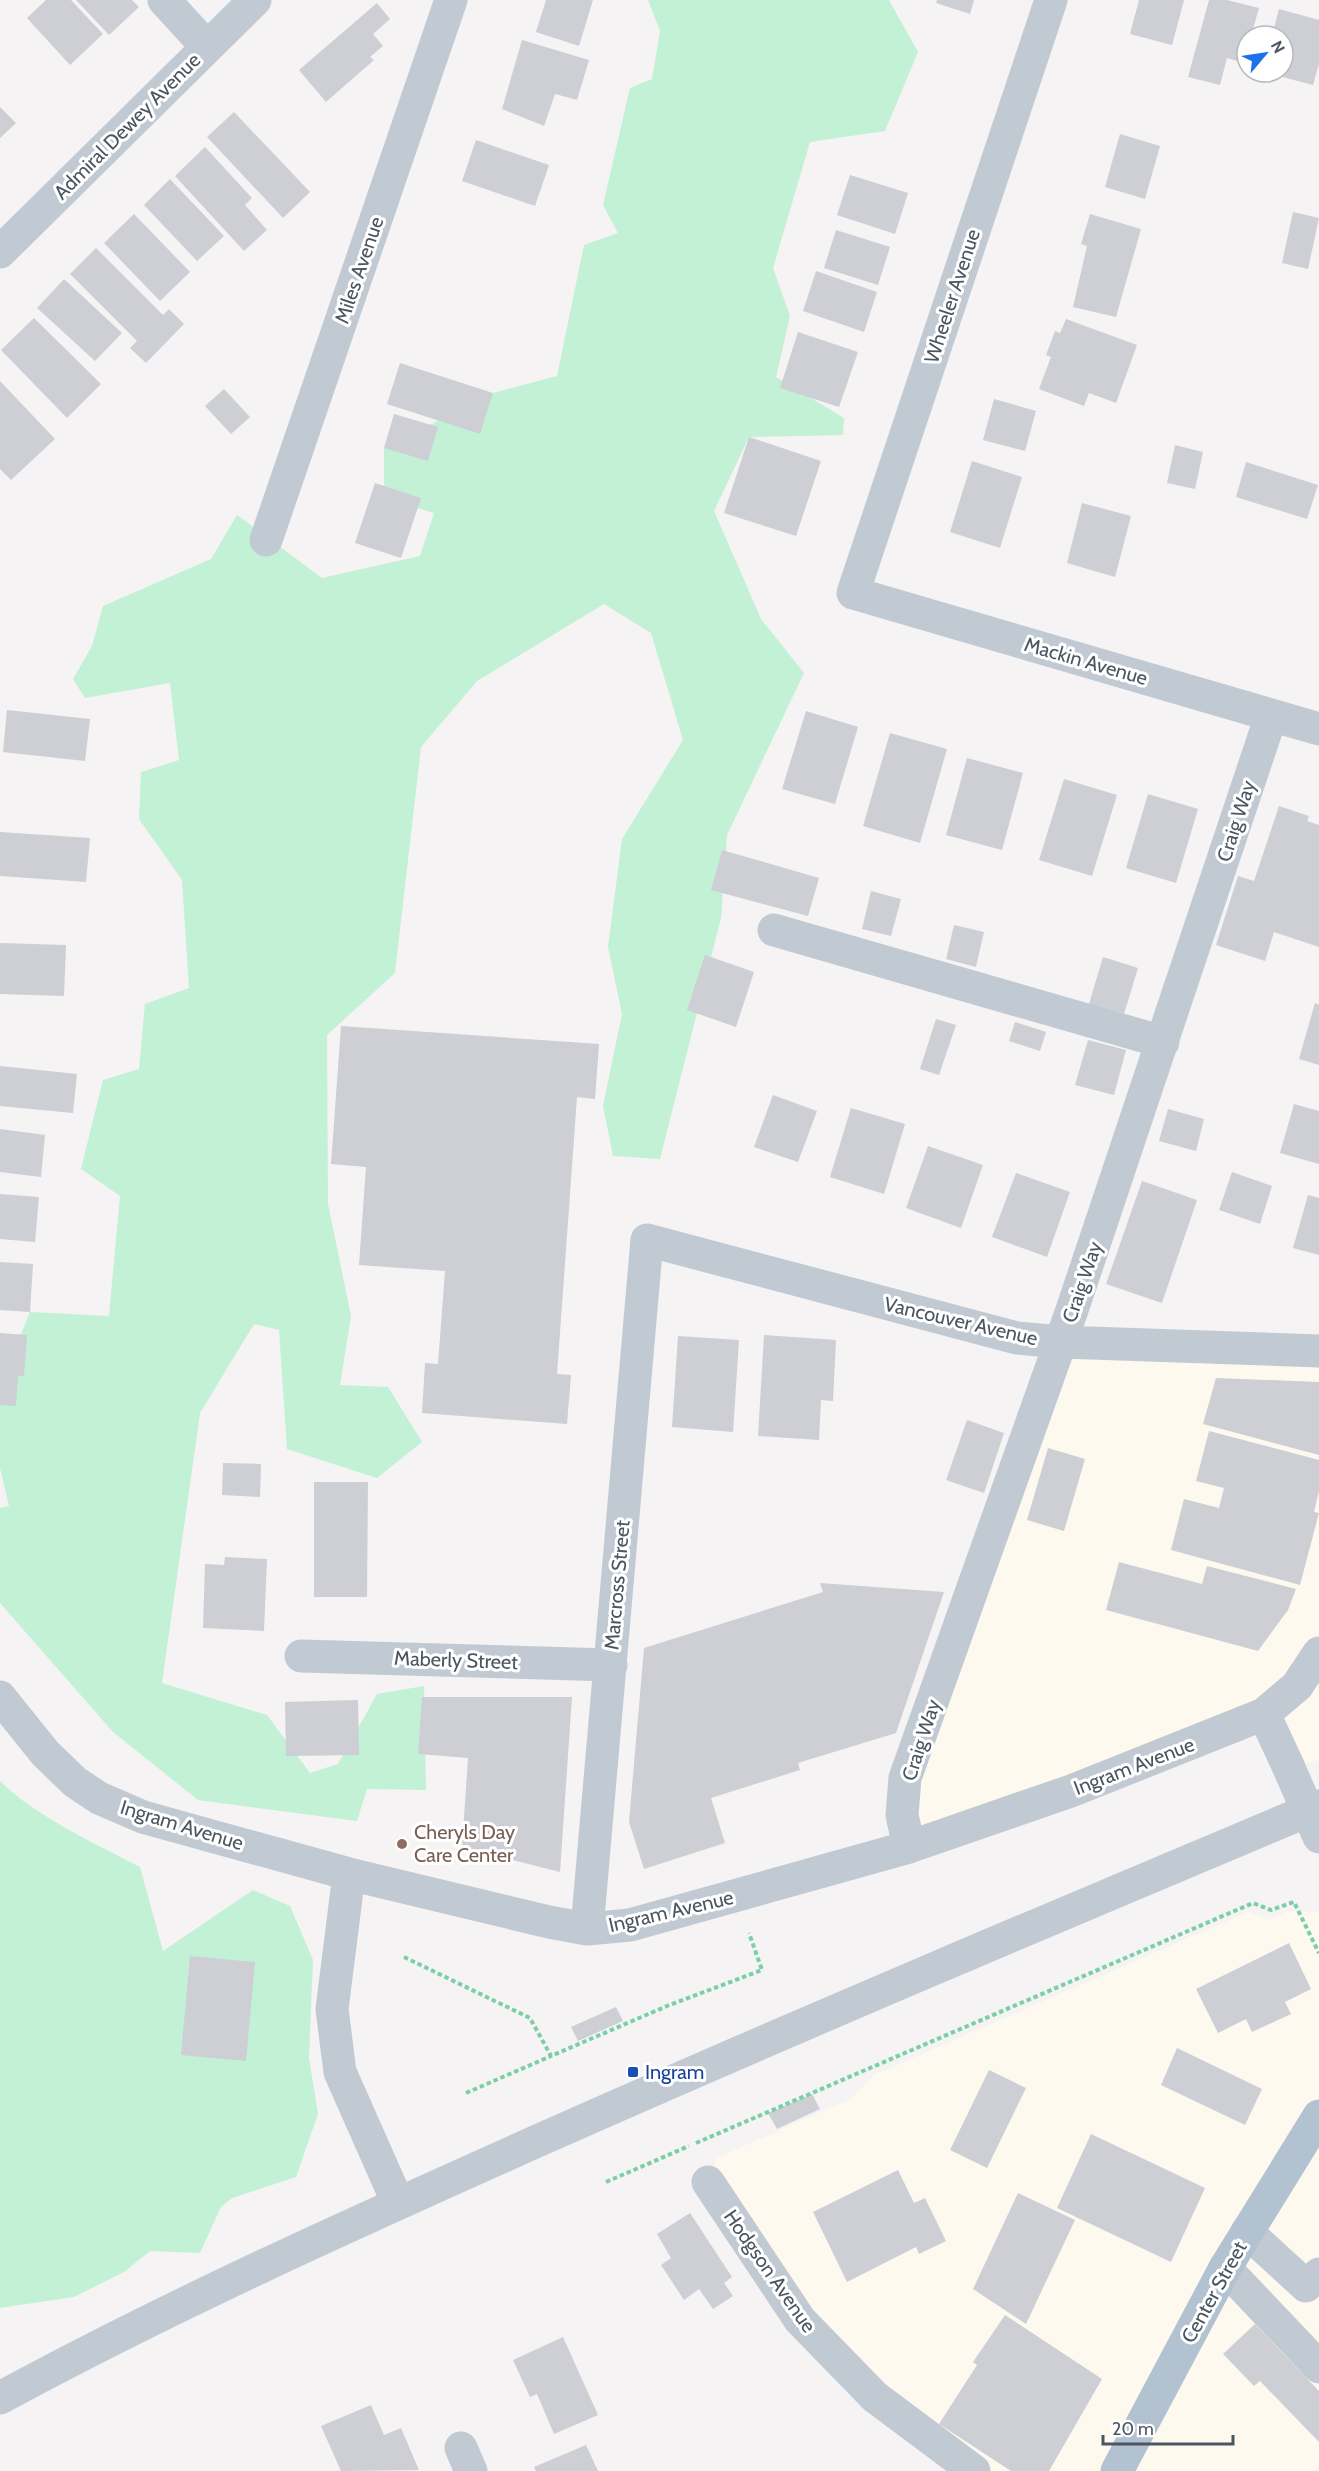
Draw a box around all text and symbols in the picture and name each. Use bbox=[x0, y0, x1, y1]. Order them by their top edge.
north arrow bbox=[1235, 24, 1295, 84]
text: N bbox=[1267, 37, 1289, 57]
street label: Admiral Dewey Avenue bbox=[49, 48, 205, 204]
street label: Miles Avenue bbox=[330, 213, 388, 327]
street label: Wheeler Avenue bbox=[919, 226, 985, 366]
street label: Mackin Avenue bbox=[1022, 632, 1150, 690]
street label: Craig Way bbox=[1212, 777, 1260, 865]
street label: Craig Way bbox=[1057, 1238, 1107, 1326]
street label: Vancouver Avenue bbox=[882, 1292, 1040, 1350]
street label: Marcross Street bbox=[599, 1519, 635, 1651]
street label: Maberly Street bbox=[394, 1646, 519, 1674]
street label: Craig Way bbox=[897, 1696, 945, 1784]
street label: Ingram Avenue bbox=[1070, 1732, 1198, 1800]
street label: Ingram Avenue bbox=[118, 1795, 246, 1855]
place label: Cheryls Day Care Center bbox=[414, 1820, 515, 1867]
marker: Cheryls Day Care Center bbox=[395, 1837, 409, 1851]
street label: Ingram Avenue bbox=[606, 1885, 736, 1937]
place label: Ingram bbox=[645, 2060, 704, 2084]
marker: Ingram bbox=[626, 2065, 640, 2079]
street label: Hodgson Avenue bbox=[719, 2205, 821, 2337]
street label: Center Street bbox=[1176, 2237, 1252, 2347]
scale bar bbox=[1103, 2408, 1234, 2446]
text: 20 m bbox=[1112, 2418, 1154, 2440]

